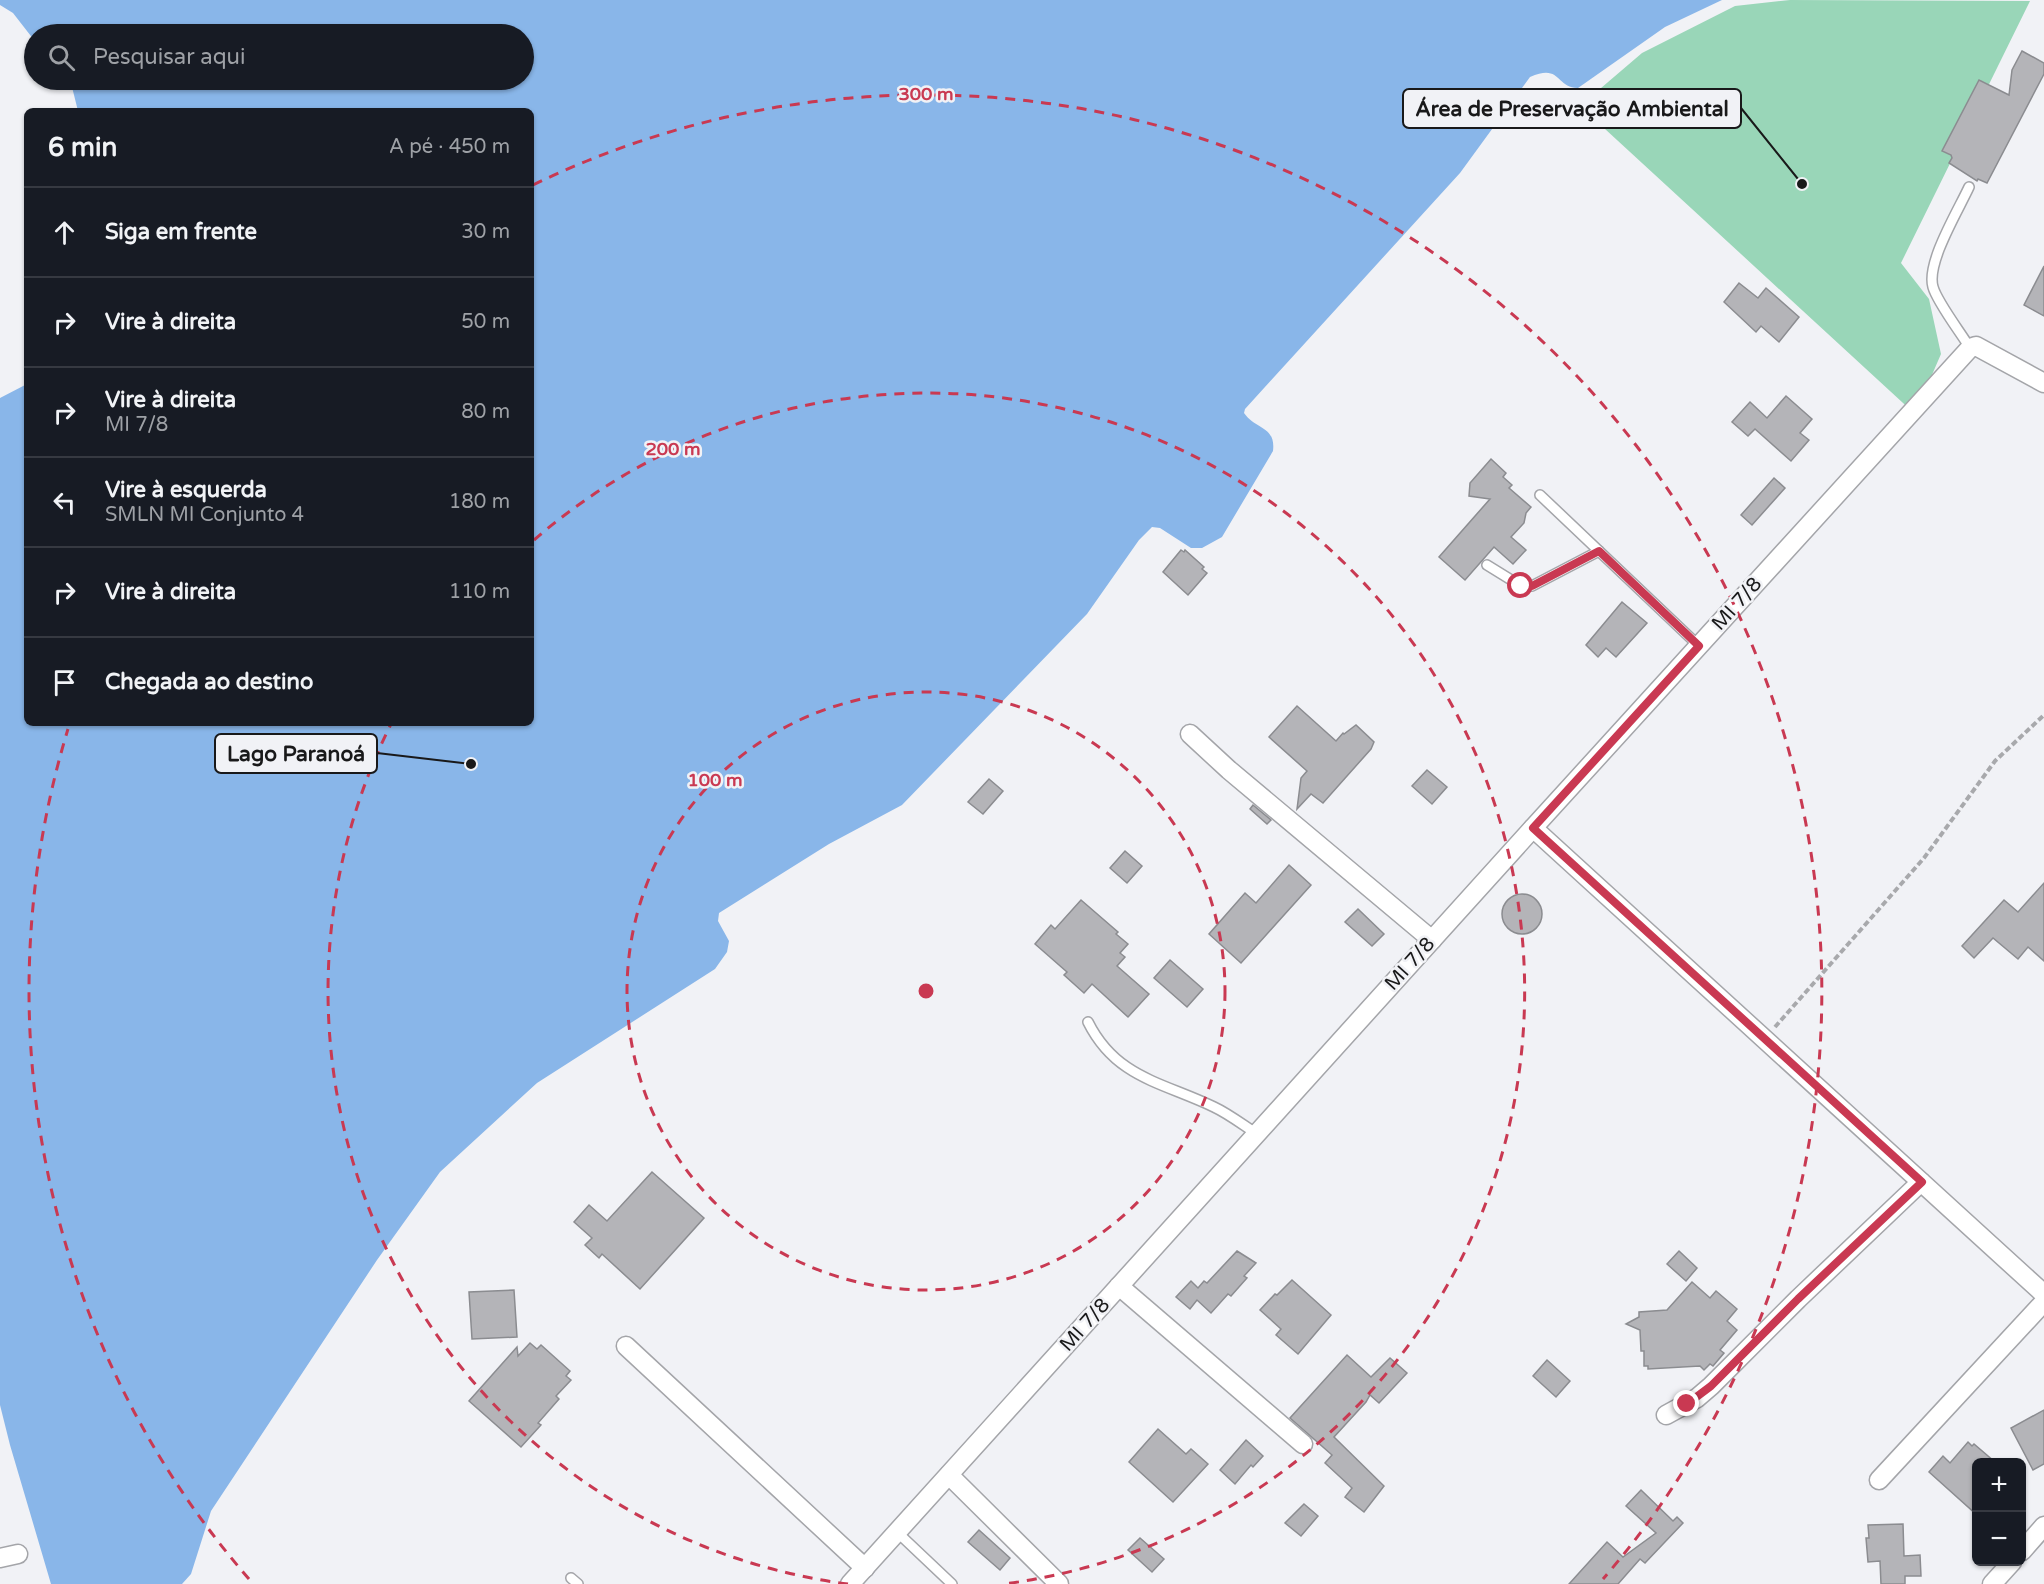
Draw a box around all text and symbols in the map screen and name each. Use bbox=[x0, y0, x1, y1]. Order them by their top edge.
search box bbox=[24, 24, 534, 90]
icon: search bbox=[45, 41, 78, 74]
text: Pesquisar aqui bbox=[93, 44, 245, 70]
text: 300 m bbox=[898, 83, 954, 105]
callout: Área de Preservação Ambiental bbox=[1403, 89, 1741, 128]
text: Área de Preservação Ambiental bbox=[1415, 96, 1729, 122]
text: 6 min bbox=[48, 132, 117, 163]
text: A pé · 450 m bbox=[389, 135, 510, 159]
icon: ahead bbox=[48, 216, 81, 249]
text: Siga em frente bbox=[105, 219, 257, 245]
text: 30 m bbox=[461, 220, 510, 244]
icon: right bbox=[48, 306, 81, 339]
text: Vire à direita bbox=[105, 309, 236, 335]
text: 50 m bbox=[461, 310, 510, 334]
text: Vire à direita bbox=[105, 387, 236, 413]
icon: right bbox=[48, 396, 81, 429]
text: 80 m bbox=[461, 400, 510, 424]
text: MI 7/8 bbox=[105, 413, 168, 437]
text: 200 m bbox=[645, 438, 701, 460]
text: Vire à esquerda bbox=[105, 477, 267, 503]
icon: left bbox=[48, 486, 81, 519]
text: 180 m bbox=[449, 490, 510, 514]
text: SMLN MI Conjunto 4 bbox=[105, 503, 304, 527]
route start bbox=[1507, 572, 1533, 598]
street label: MI 7/8 bbox=[1707, 572, 1767, 636]
icon: right bbox=[48, 576, 81, 609]
text: Vire à direita bbox=[105, 579, 236, 605]
text: 110 m bbox=[449, 580, 510, 604]
icon: arrive bbox=[48, 666, 81, 699]
text: Chegada ao destino bbox=[105, 669, 313, 695]
callout: Lago Paranoá bbox=[215, 734, 377, 773]
text: Lago Paranoá bbox=[227, 742, 365, 767]
text: 100 m bbox=[687, 769, 743, 791]
street label: MI 7/8 bbox=[1380, 932, 1440, 996]
centre of rings bbox=[916, 981, 936, 1001]
street label: MI 7/8 bbox=[1055, 1293, 1115, 1357]
route end bbox=[1673, 1390, 1699, 1416]
map controls bbox=[1972, 1458, 2026, 1566]
button: + bbox=[1972, 1458, 2026, 1512]
button: − bbox=[1972, 1512, 2026, 1566]

